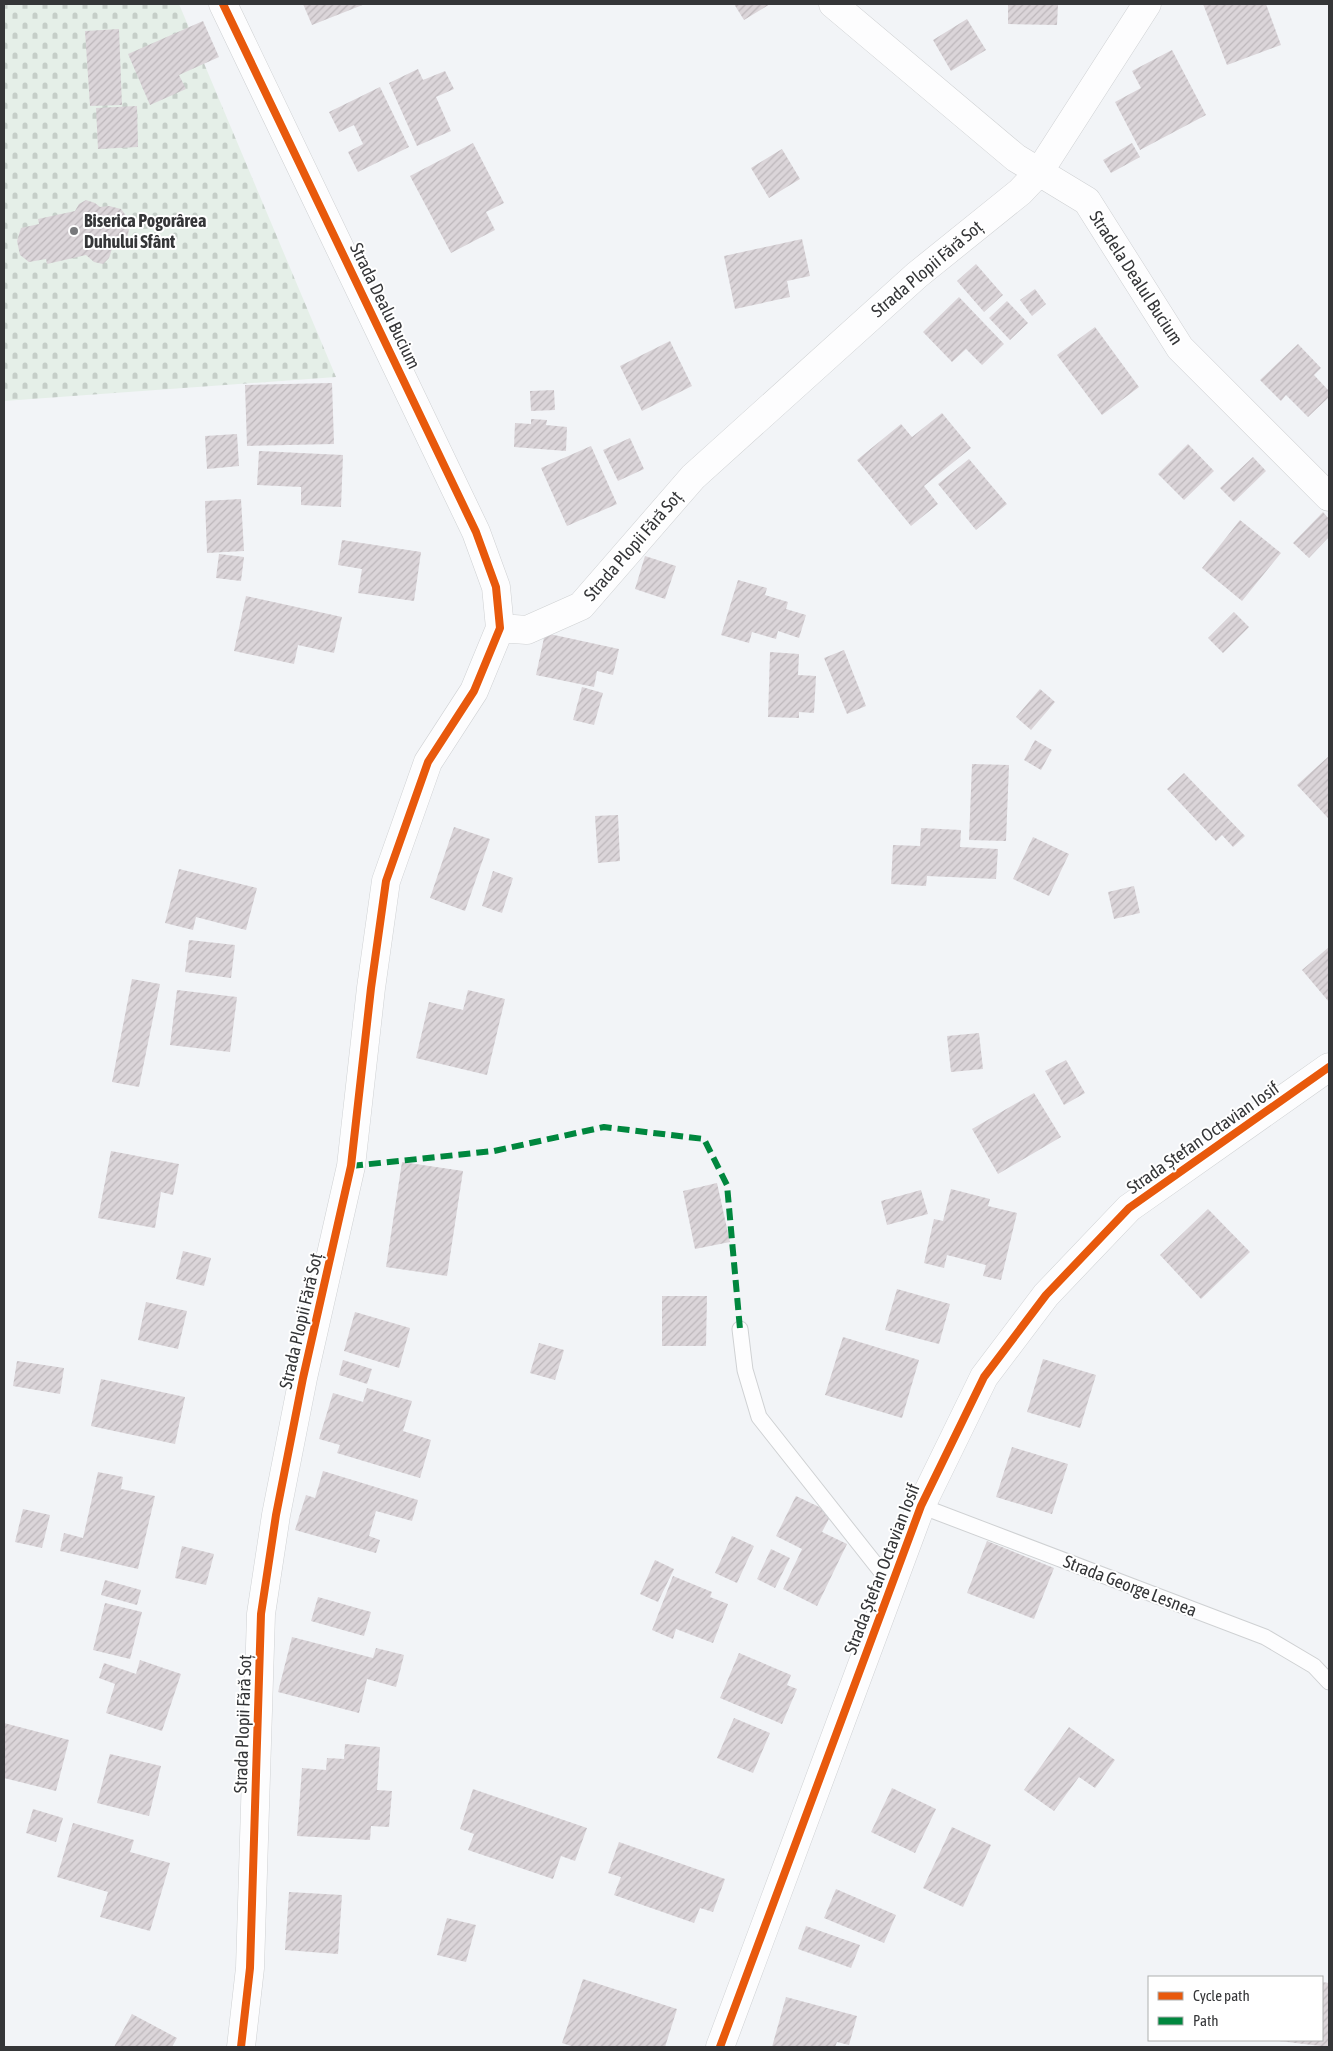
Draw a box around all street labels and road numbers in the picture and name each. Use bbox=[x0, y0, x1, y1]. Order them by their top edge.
street label: Stradela Dealul Bucium bbox=[1085, 207, 1188, 349]
street label: Strada Plopii Fără Soț bbox=[867, 216, 987, 321]
street label: Strada Dealu Bucium bbox=[346, 239, 425, 372]
street label: Strada Plopii Fără Soț bbox=[579, 486, 686, 605]
street label: Strada Ștefan Octavian Iosif bbox=[1123, 1077, 1283, 1198]
street label: Strada Plopii Fără Soț bbox=[275, 1251, 326, 1391]
street label: Strada Ștefan Octavian Iosif bbox=[839, 1481, 924, 1657]
street label: Strada George Lesnea bbox=[1061, 1550, 1200, 1621]
street label: Strada Plopii Fără Soț bbox=[230, 1654, 255, 1794]

